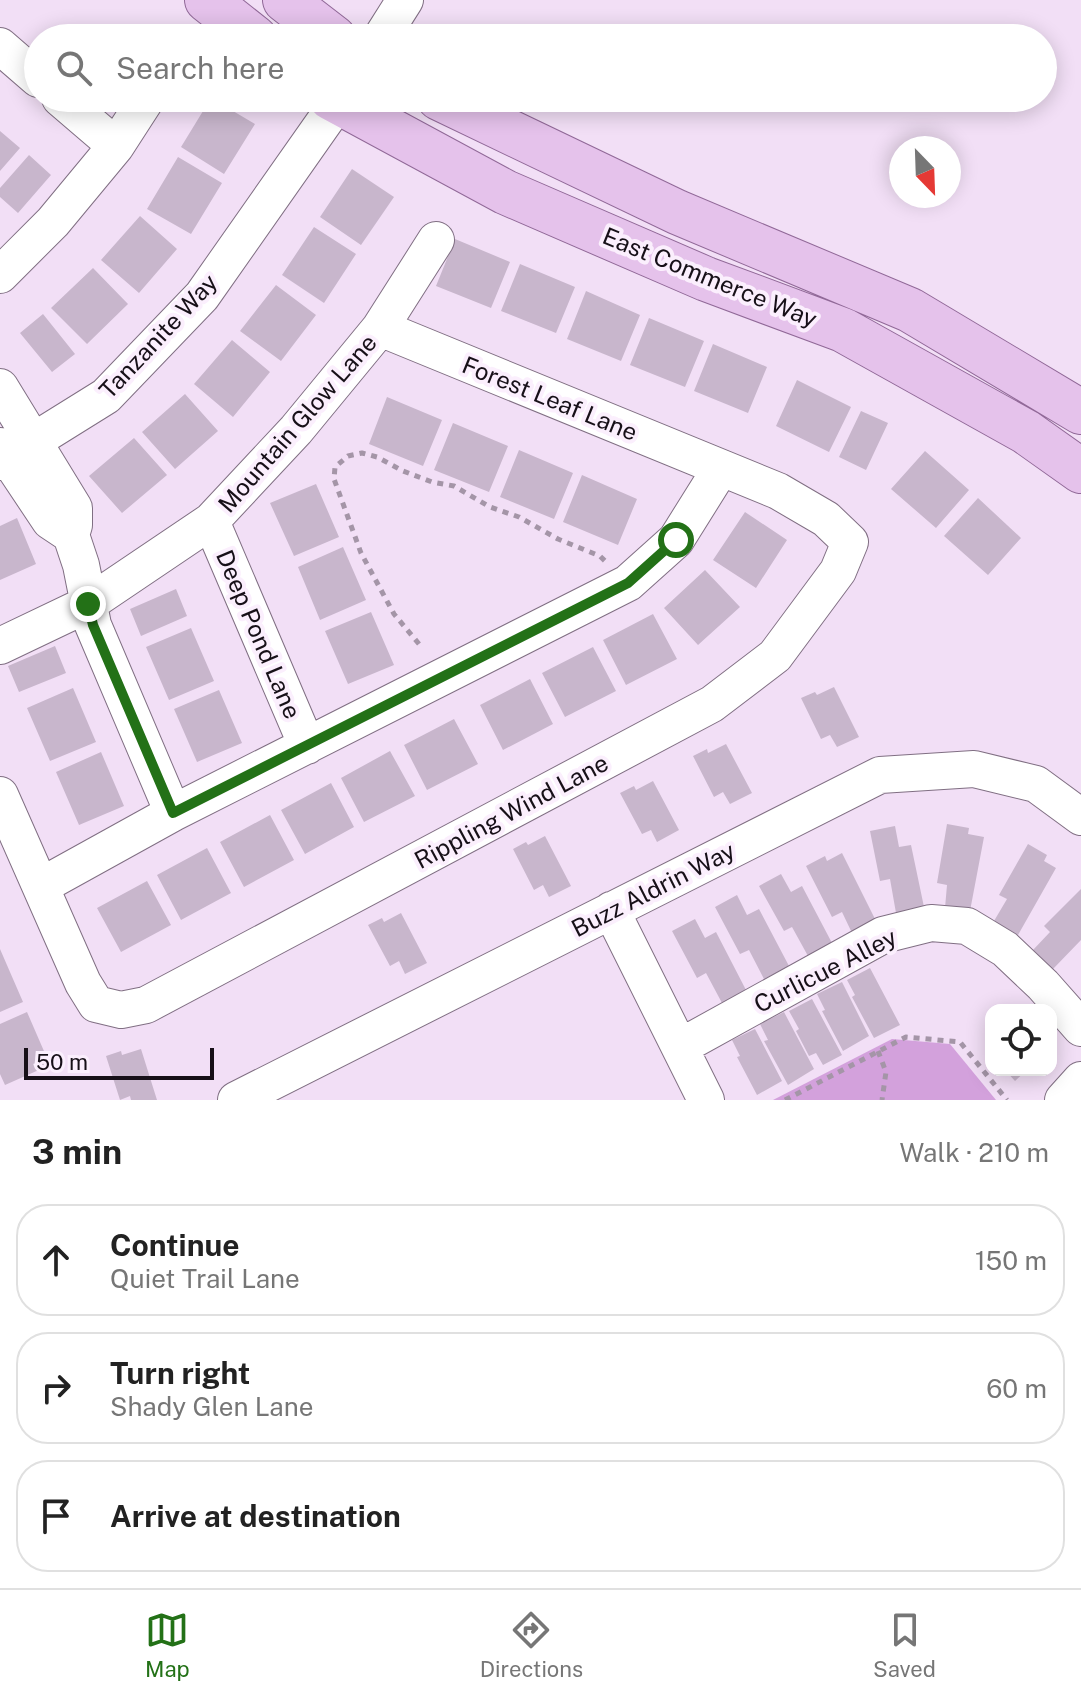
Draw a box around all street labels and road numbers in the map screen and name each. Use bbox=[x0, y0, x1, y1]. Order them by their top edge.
street label: East Commerce Way bbox=[599, 221, 821, 333]
street label: Tanzanite Way bbox=[93, 268, 223, 404]
street label: Mountain Glow Lane bbox=[212, 328, 382, 518]
street label: Forest Leaf Lane bbox=[458, 350, 642, 446]
street label: Deep Pond Lane bbox=[211, 545, 307, 723]
street label: Rippling Wind Lane bbox=[409, 748, 613, 874]
street label: Buzz Aldrin Way bbox=[567, 836, 739, 942]
street label: Curlicue Alley bbox=[749, 922, 901, 1018]

